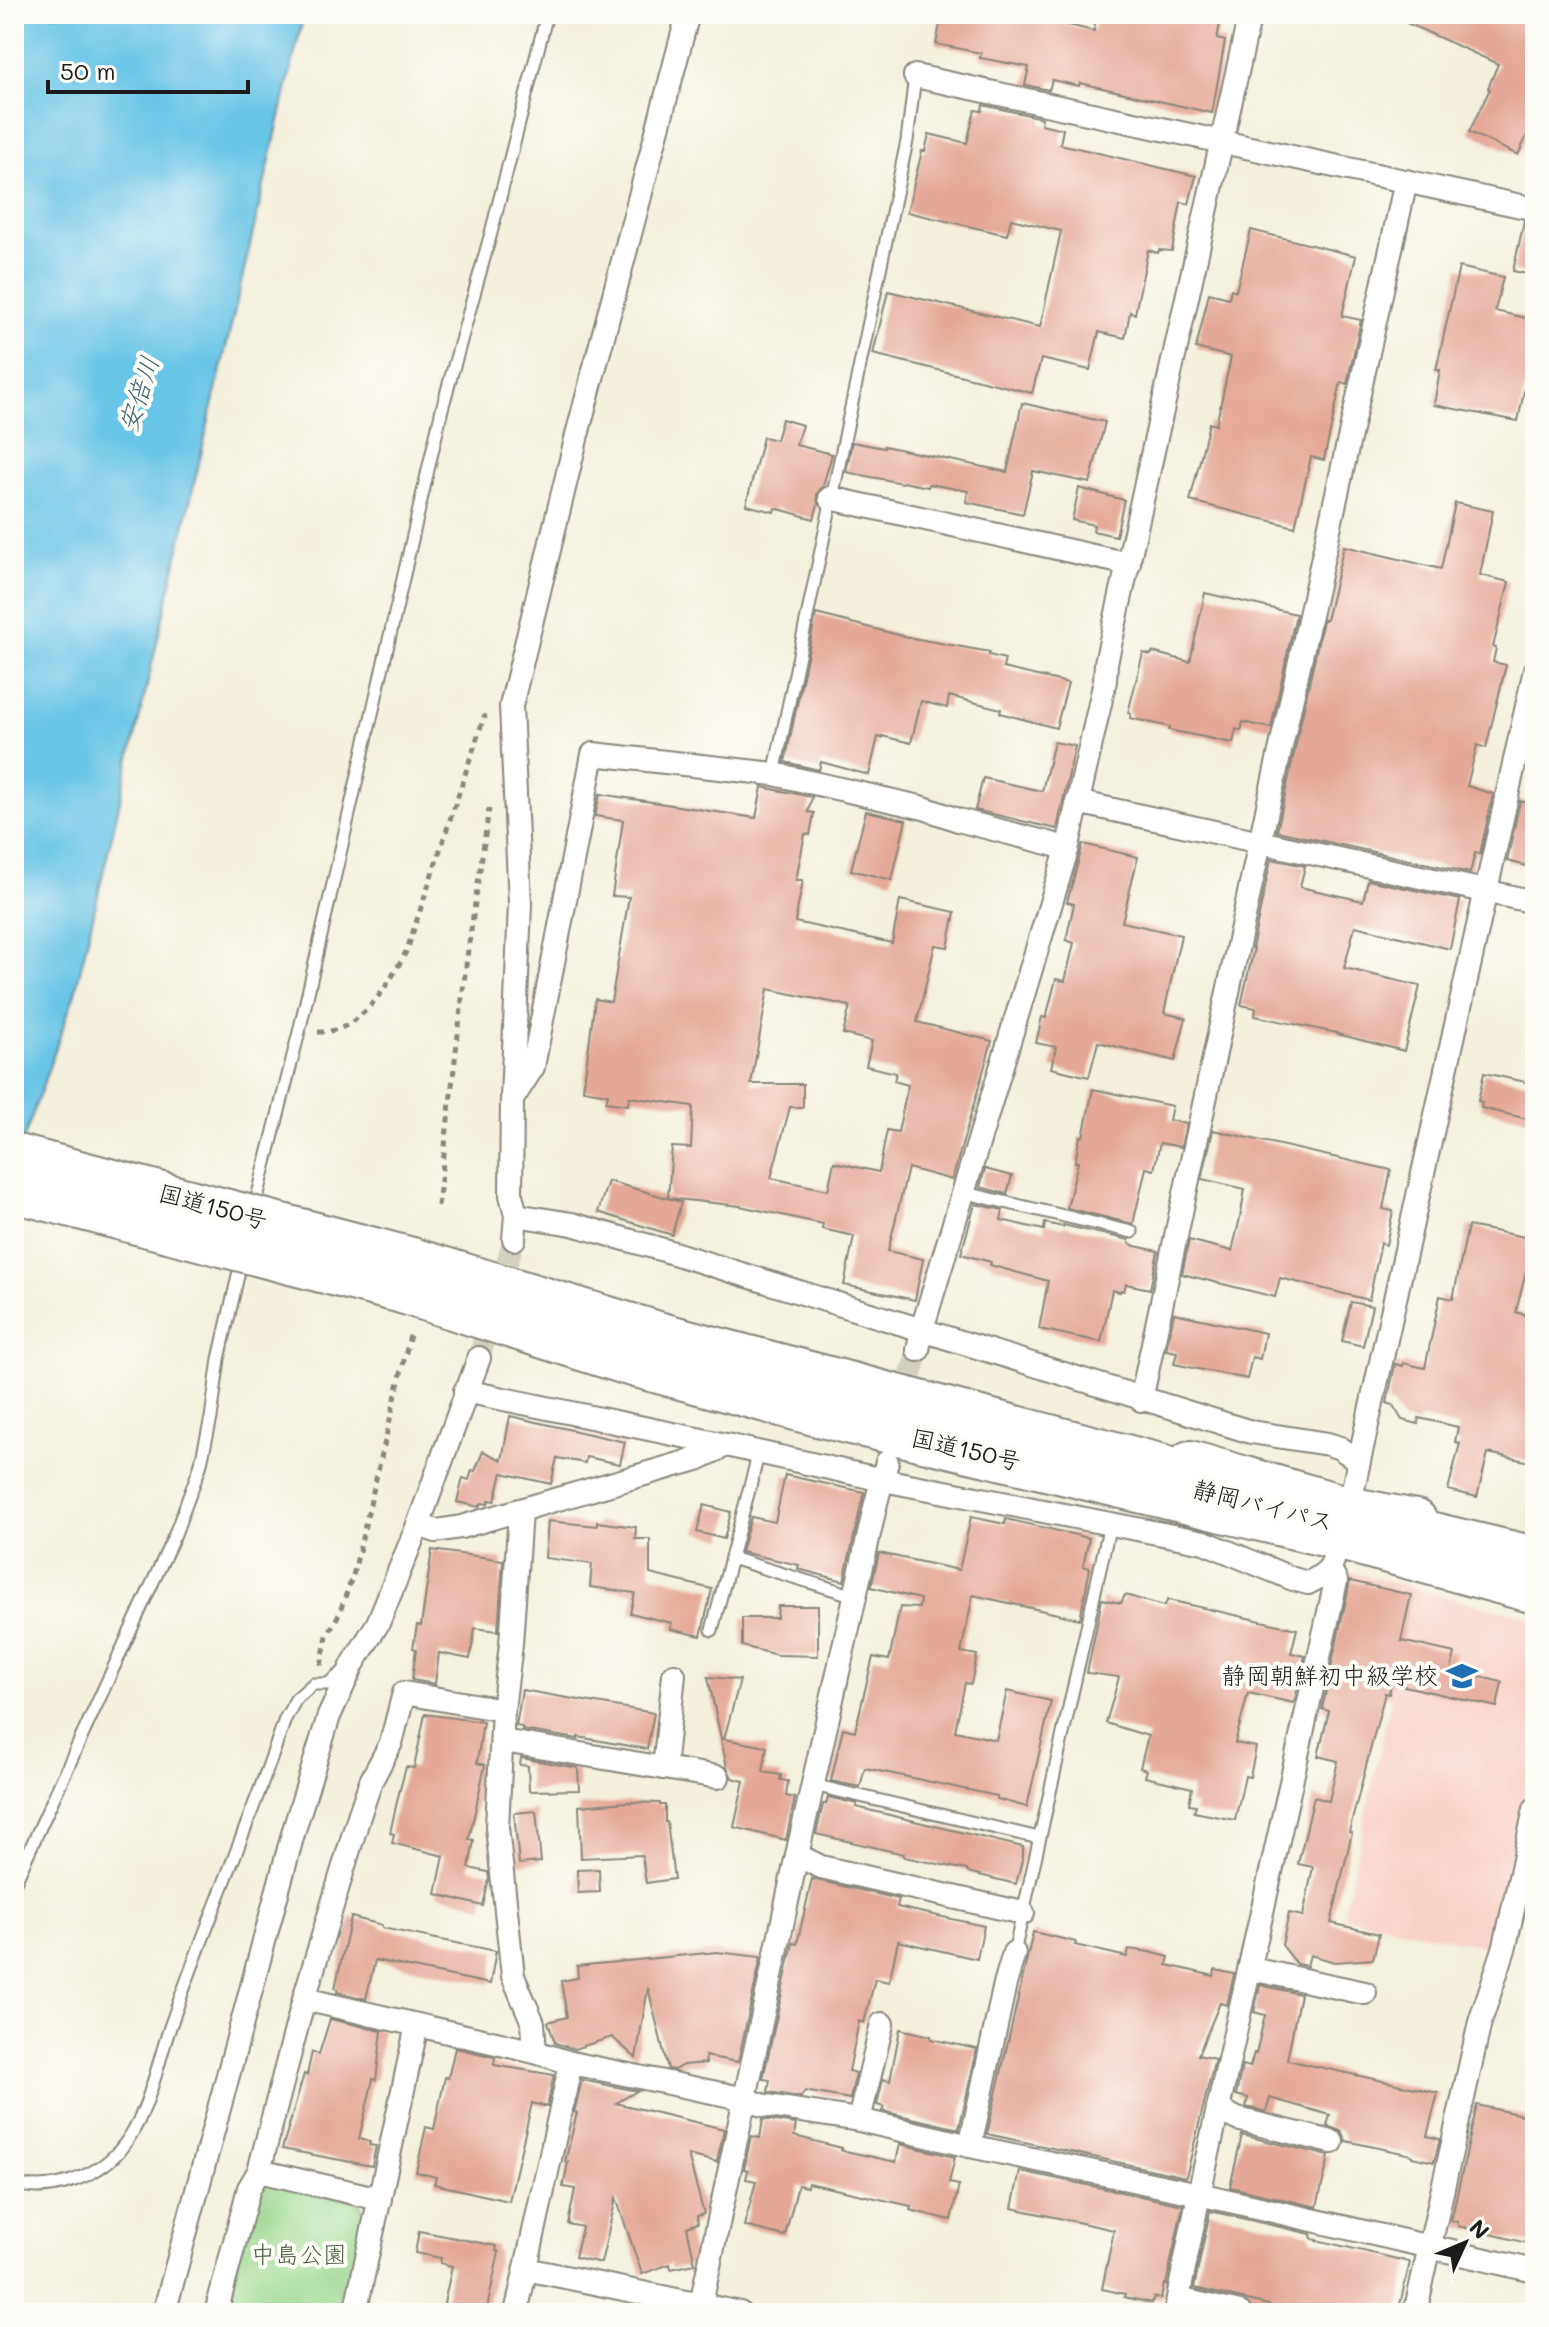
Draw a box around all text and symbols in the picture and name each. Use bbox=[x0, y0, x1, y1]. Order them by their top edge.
scale bar bbox=[48, 44, 248, 94]
text: 50 m bbox=[60, 55, 116, 86]
water label: 安倍川 bbox=[110, 351, 166, 436]
street label: 国道150号 bbox=[156, 1176, 271, 1235]
street label: 国道150号 bbox=[909, 1421, 1024, 1476]
street label: 静岡バイパス bbox=[1190, 1472, 1337, 1537]
place label: 静岡朝鮮初中級学校 bbox=[1222, 1659, 1438, 1690]
school or university icon: 静岡朝鮮初中級学校 bbox=[1445, 1659, 1479, 1693]
north arrow bbox=[1425, 2203, 1505, 2283]
text: N bbox=[1464, 2213, 1496, 2245]
park label: 中島公園 bbox=[251, 2238, 347, 2269]

